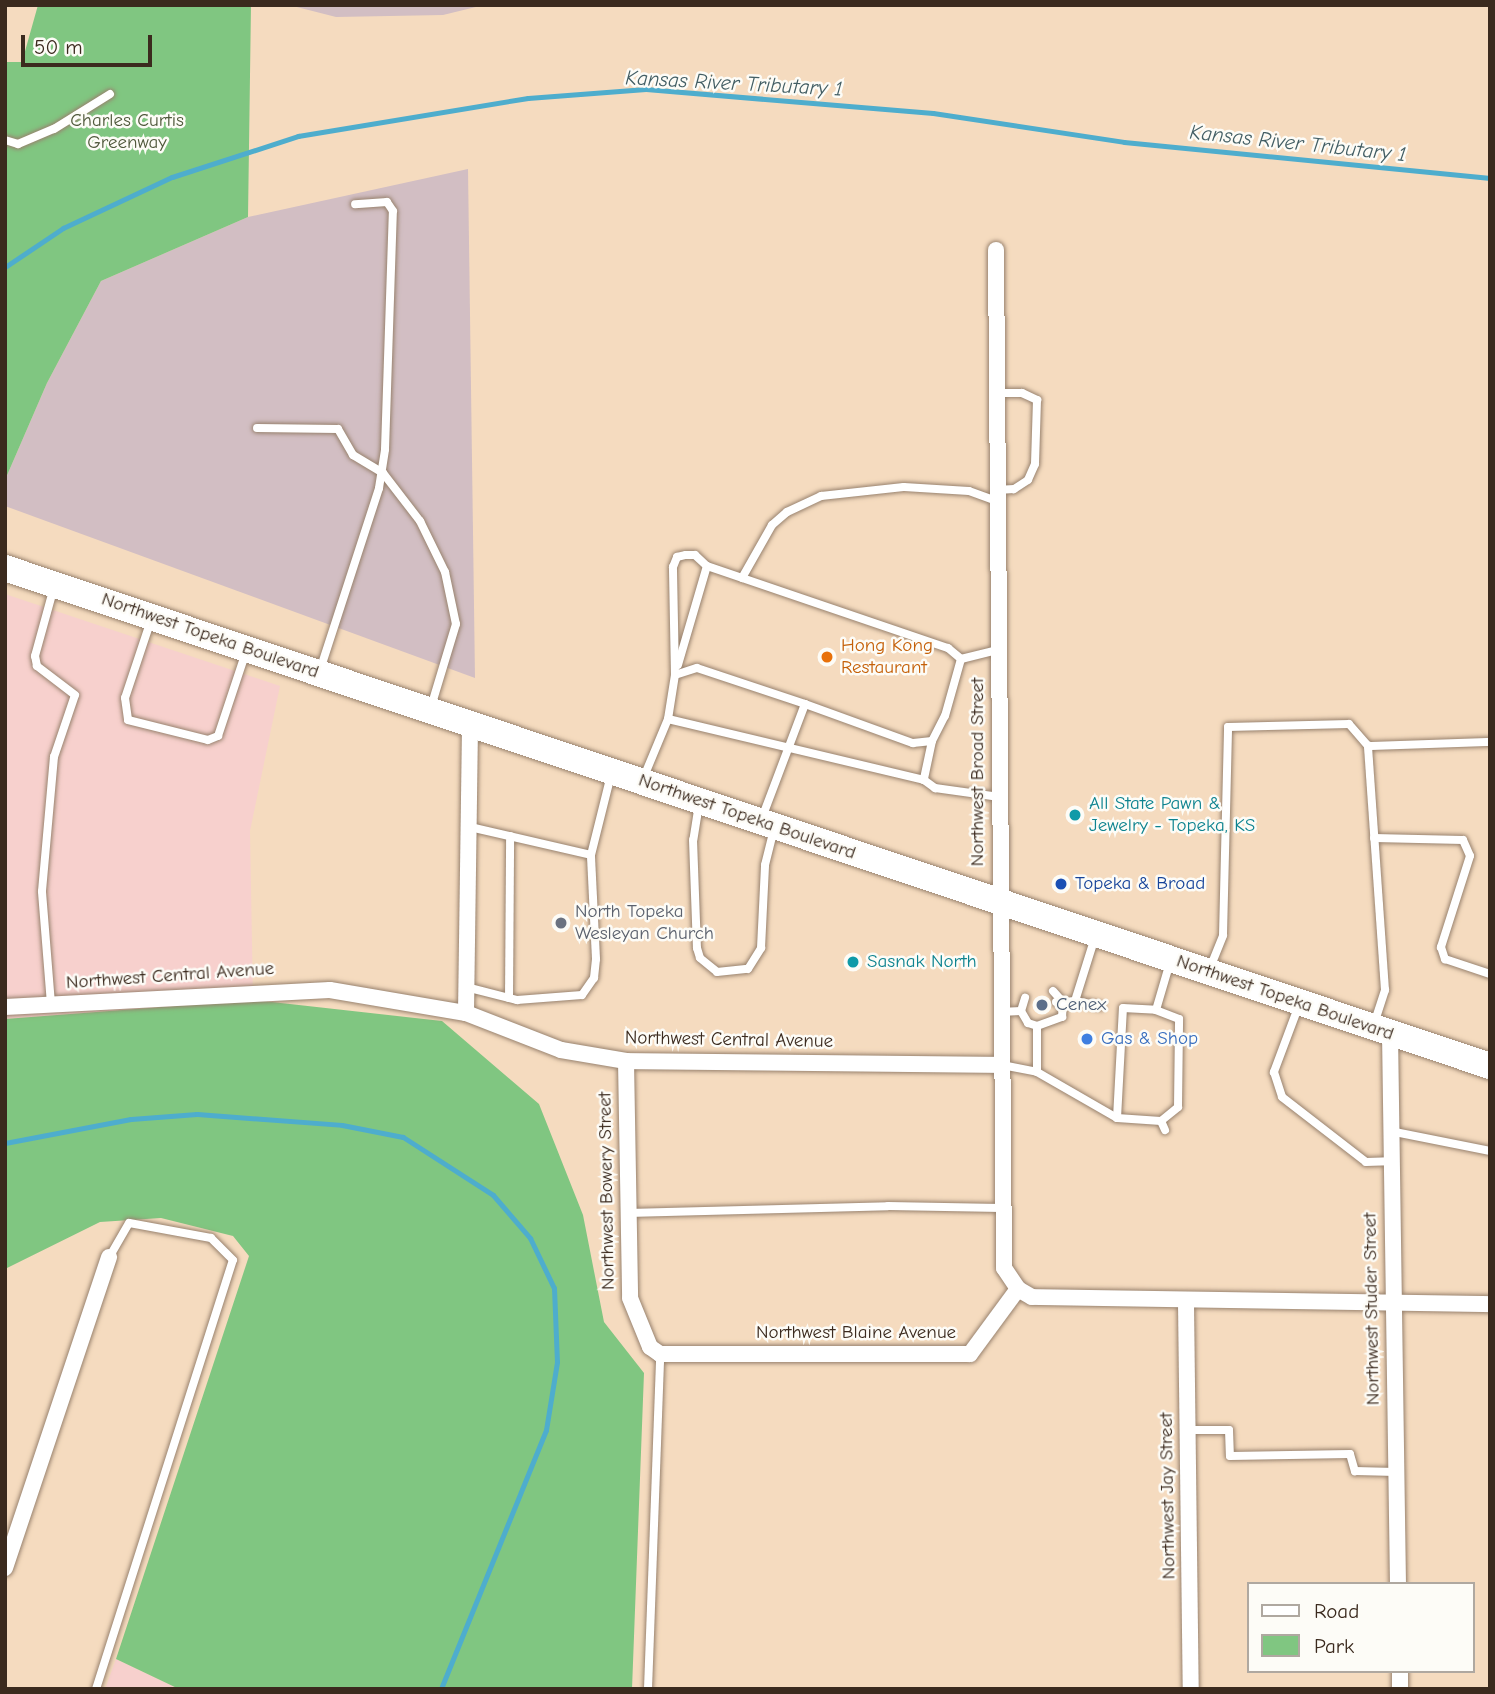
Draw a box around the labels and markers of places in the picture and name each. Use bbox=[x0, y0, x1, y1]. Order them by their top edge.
place label: Hong Kong Restaurant bbox=[841, 635, 933, 679]
marker: Hong Kong Restaurant bbox=[819, 649, 835, 665]
place label: All State Pawn & Jewelry - Topeka, KS bbox=[1089, 793, 1255, 837]
marker: All State Pawn & Jewelry - Topeka, KS bbox=[1067, 807, 1083, 823]
place label: Topeka & Broad bbox=[1075, 873, 1205, 895]
marker: Topeka & Broad bbox=[1053, 876, 1069, 892]
place label: North Topeka Wesleyan Church bbox=[575, 901, 714, 945]
marker: North Topeka Wesleyan Church bbox=[553, 915, 569, 931]
place label: Sasnak North bbox=[867, 951, 977, 973]
marker: Sasnak North bbox=[845, 954, 861, 970]
place label: Cenex bbox=[1056, 994, 1106, 1016]
marker: Cenex bbox=[1034, 997, 1050, 1013]
place label: Gas & Shop bbox=[1101, 1028, 1198, 1050]
marker: Gas & Shop bbox=[1079, 1031, 1095, 1047]

